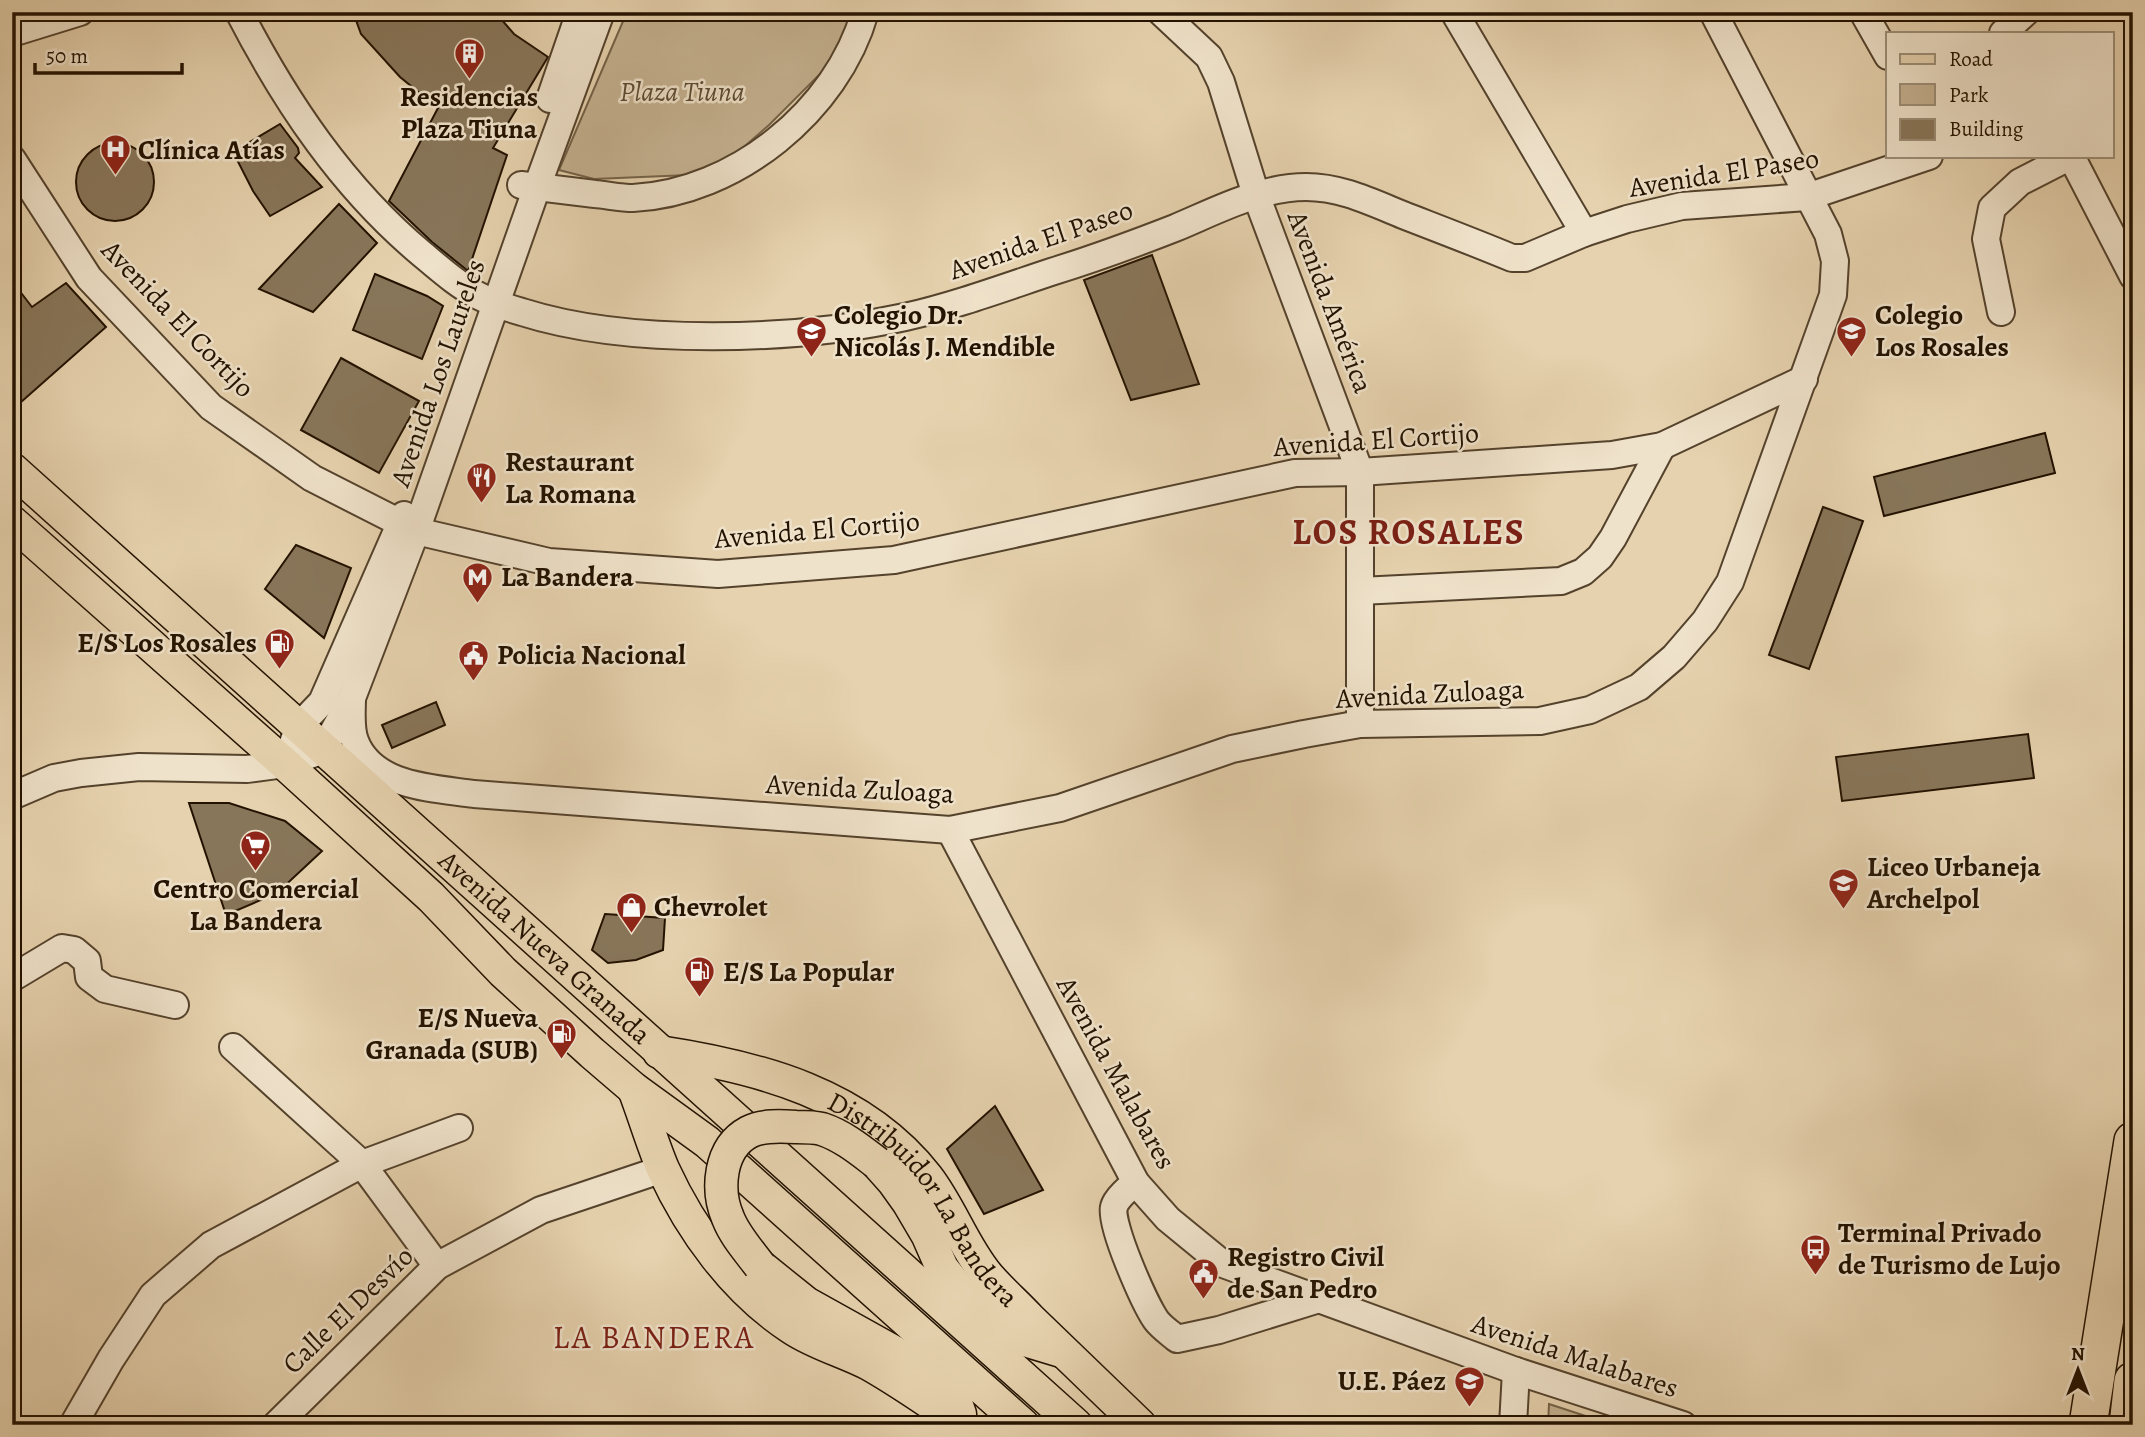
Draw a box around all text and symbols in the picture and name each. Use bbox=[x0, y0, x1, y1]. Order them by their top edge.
scale bar bbox=[35, 32, 182, 76]
legend bbox=[1886, 32, 2114, 158]
building icon: Residencias Plaza Tiuna bbox=[452, 36, 486, 80]
text: 50 m bbox=[46, 42, 88, 70]
text: Road bbox=[1949, 45, 1993, 73]
park label: Plaza Tiuna bbox=[619, 73, 745, 111]
place label: Residencias Plaza Tiuna bbox=[400, 78, 538, 148]
text: Park bbox=[1949, 81, 1989, 109]
text: Building bbox=[1949, 115, 2024, 143]
place label: Clínica Atías bbox=[138, 131, 285, 169]
hospital icon: Clínica Atías bbox=[98, 133, 132, 177]
street label: Avenida El Paseo bbox=[1625, 139, 1822, 207]
street label: Avenida El Paseo bbox=[943, 191, 1138, 290]
street label: Avenida América bbox=[1277, 205, 1382, 398]
street label: Avenida El Cortijo bbox=[92, 231, 263, 406]
street label: Avenida Los Laureles bbox=[381, 254, 495, 493]
place label: Colegio Dr. Nicolás J. Mendible bbox=[834, 296, 1055, 366]
place label: Colegio Los Rosales bbox=[1875, 296, 2009, 366]
school or university icon: Colegio Dr. Nicolás J. Mendible bbox=[794, 314, 828, 358]
school or university icon: Colegio Los Rosales bbox=[1835, 314, 1869, 358]
street label: Avenida El Cortijo bbox=[1271, 414, 1480, 466]
place label: Restaurant La Romana bbox=[505, 443, 637, 513]
restaurant icon: Restaurant La Romana bbox=[465, 461, 499, 505]
street label: Avenida El Cortijo bbox=[712, 502, 921, 558]
district label: LOS ROSALES bbox=[1292, 508, 1526, 556]
place label: La Bandera bbox=[501, 558, 634, 596]
metro station icon: La Bandera bbox=[461, 560, 495, 604]
place label: E/S Los Rosales bbox=[77, 624, 257, 662]
fuel station icon: E/S Los Rosales bbox=[263, 626, 297, 670]
place label: Policia Nacional bbox=[497, 636, 686, 674]
public building icon: Policia Nacional bbox=[457, 638, 491, 682]
street label: Avenida Zuloaga bbox=[1334, 670, 1525, 718]
street label: Avenida Zuloaga bbox=[764, 765, 955, 813]
supermarket icon: Centro Comercial La Bandera bbox=[239, 828, 273, 872]
street label: Avenida Nueva Granada bbox=[429, 841, 659, 1053]
place label: Liceo Urbaneja Archelpol bbox=[1866, 848, 2041, 918]
school or university icon: Liceo Urbaneja Archelpol bbox=[1827, 866, 1861, 910]
place label: Centro Comercial La Bandera bbox=[153, 870, 359, 940]
place label: Chevrolet bbox=[654, 888, 768, 926]
shop icon: Chevrolet bbox=[614, 890, 648, 934]
place label: E/S La Popular bbox=[723, 953, 895, 991]
fuel station icon: E/S La Popular bbox=[683, 955, 717, 999]
street label: Avenida Malabares bbox=[1047, 969, 1185, 1176]
place label: E/S Nueva Granada (SUB) bbox=[366, 999, 538, 1069]
fuel station icon: E/S Nueva Granada (SUB) bbox=[544, 1017, 578, 1061]
street label: Distribuidor La Bandera bbox=[821, 1083, 1027, 1316]
place label: Terminal Privado de Turismo de Lujo bbox=[1838, 1214, 2061, 1284]
bus stop icon: Terminal Privado de Turismo de Lujo bbox=[1798, 1232, 1832, 1276]
street label: Calle El Desvío bbox=[274, 1238, 422, 1382]
place label: Registro Civil de San Pedro bbox=[1227, 1238, 1385, 1308]
public building icon: Registro Civil de San Pedro bbox=[1187, 1256, 1221, 1300]
street label: Avenida Malabares bbox=[1466, 1304, 1683, 1407]
district label: LA BANDERA bbox=[553, 1315, 755, 1359]
north arrow bbox=[2044, 1336, 2114, 1406]
text: N bbox=[2071, 1341, 2085, 1367]
place label: U.E. Páez bbox=[1338, 1362, 1446, 1400]
school or university icon: U.E. Páez bbox=[1452, 1364, 1486, 1408]

